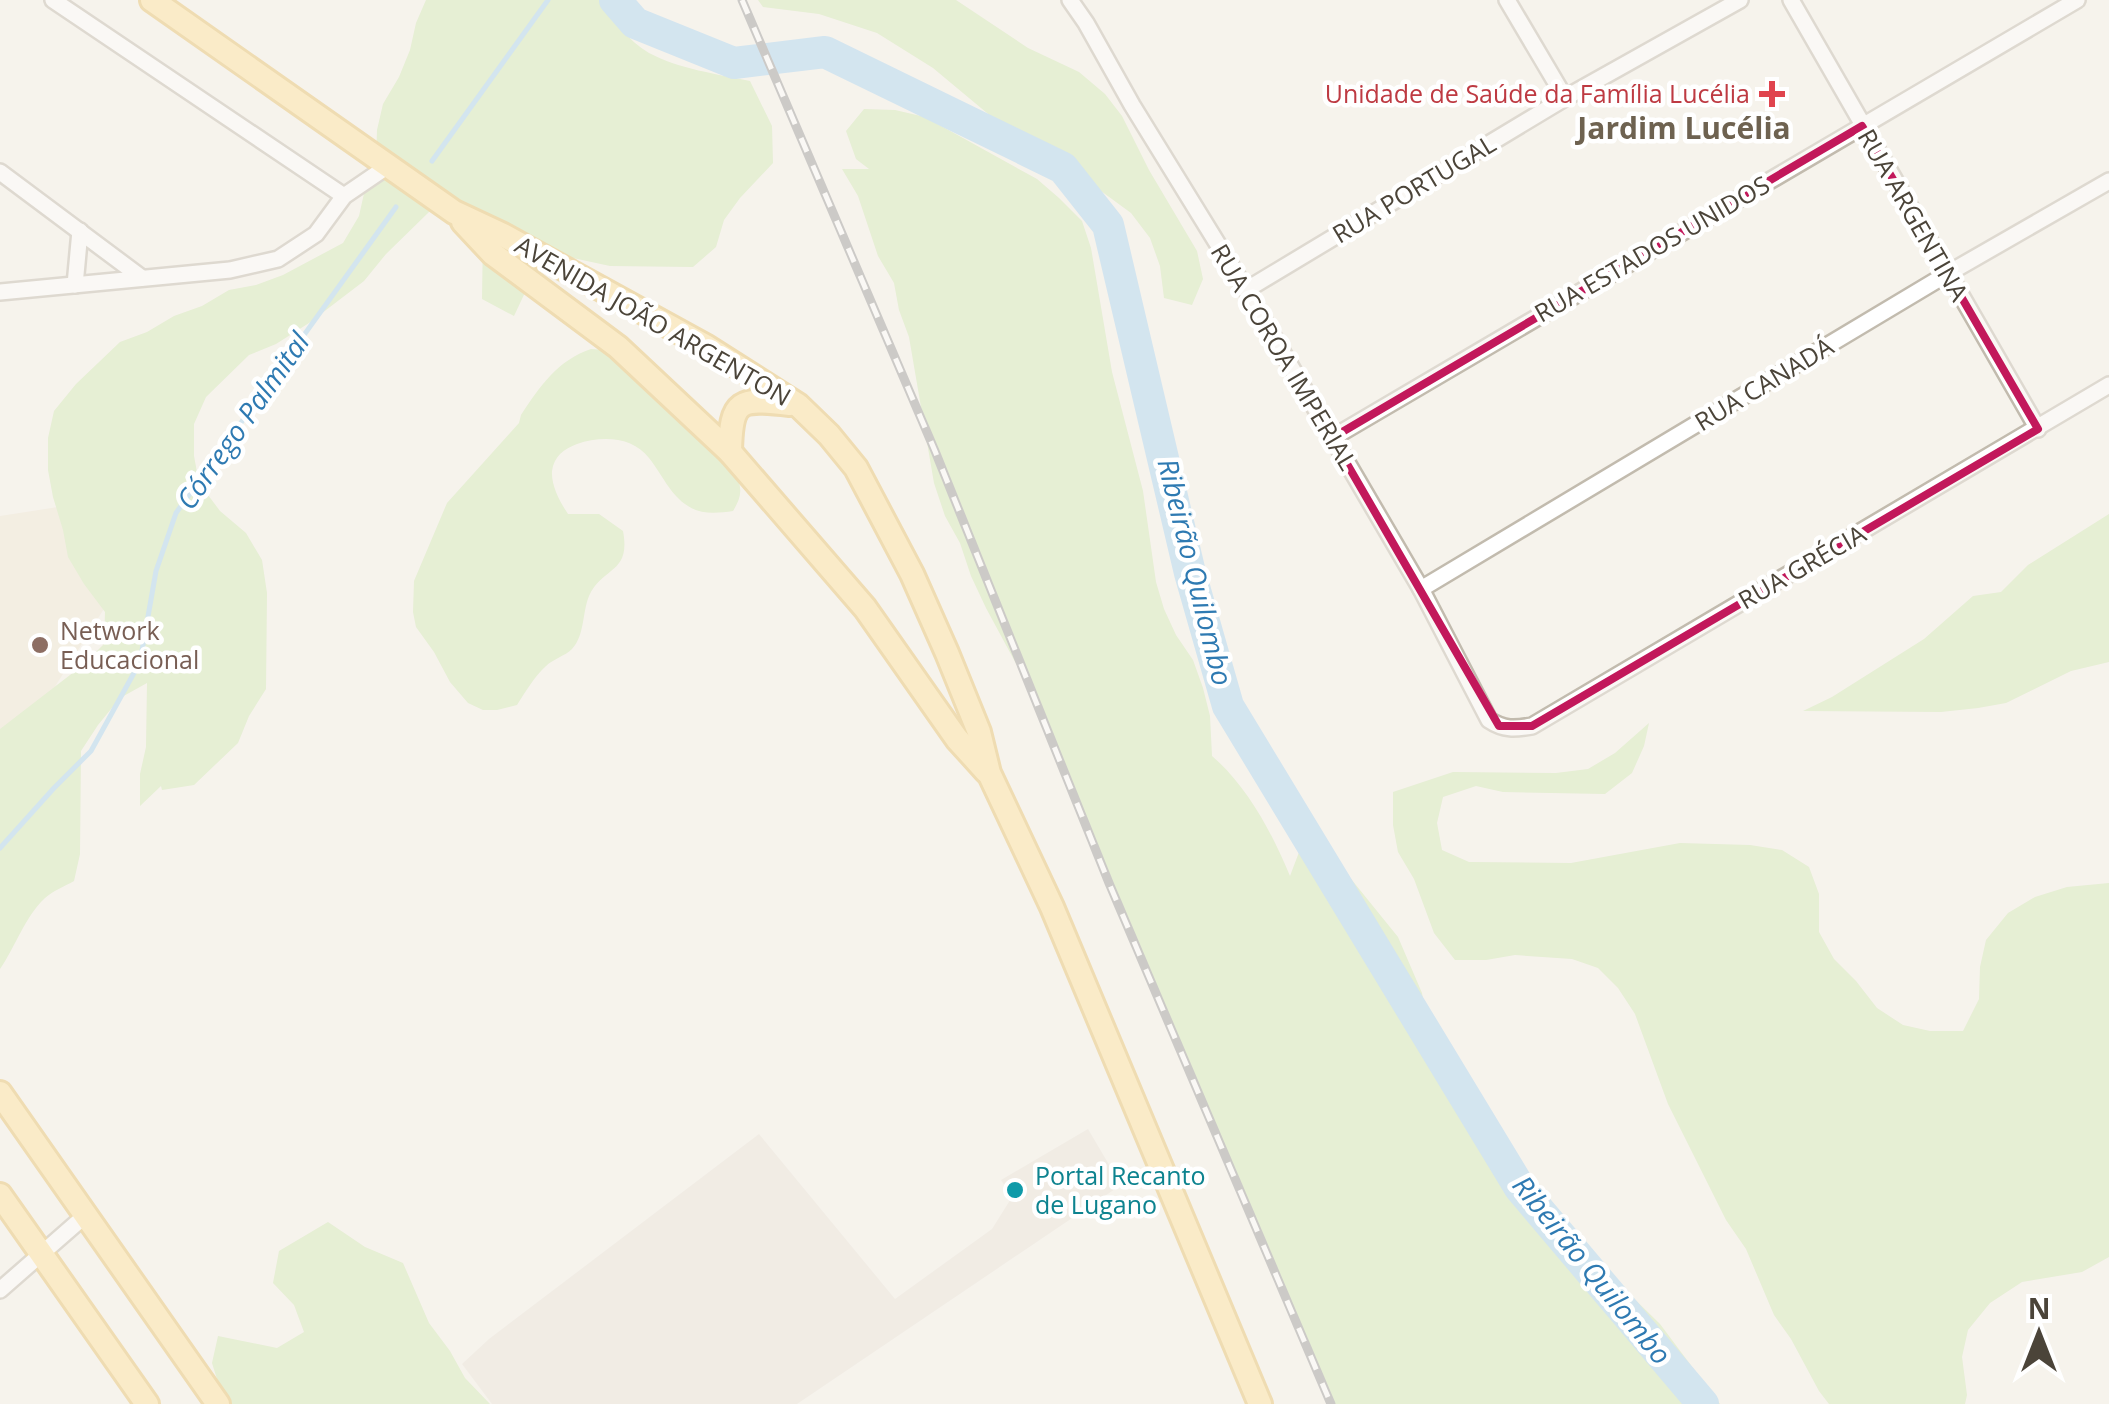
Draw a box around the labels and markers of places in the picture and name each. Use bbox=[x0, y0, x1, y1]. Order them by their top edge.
place label: Unidade de Saúde da Família Lucélia bbox=[1325, 76, 1750, 110]
marker: Unidade de Saúde da Família Lucélia bbox=[1759, 81, 1785, 107]
place label: Network Educacional bbox=[60, 613, 199, 676]
marker: Network Educacional bbox=[29, 634, 51, 656]
place label: Portal Recanto de Lugano bbox=[1035, 1158, 1206, 1221]
marker: Portal Recanto de Lugano bbox=[1004, 1179, 1026, 1201]

